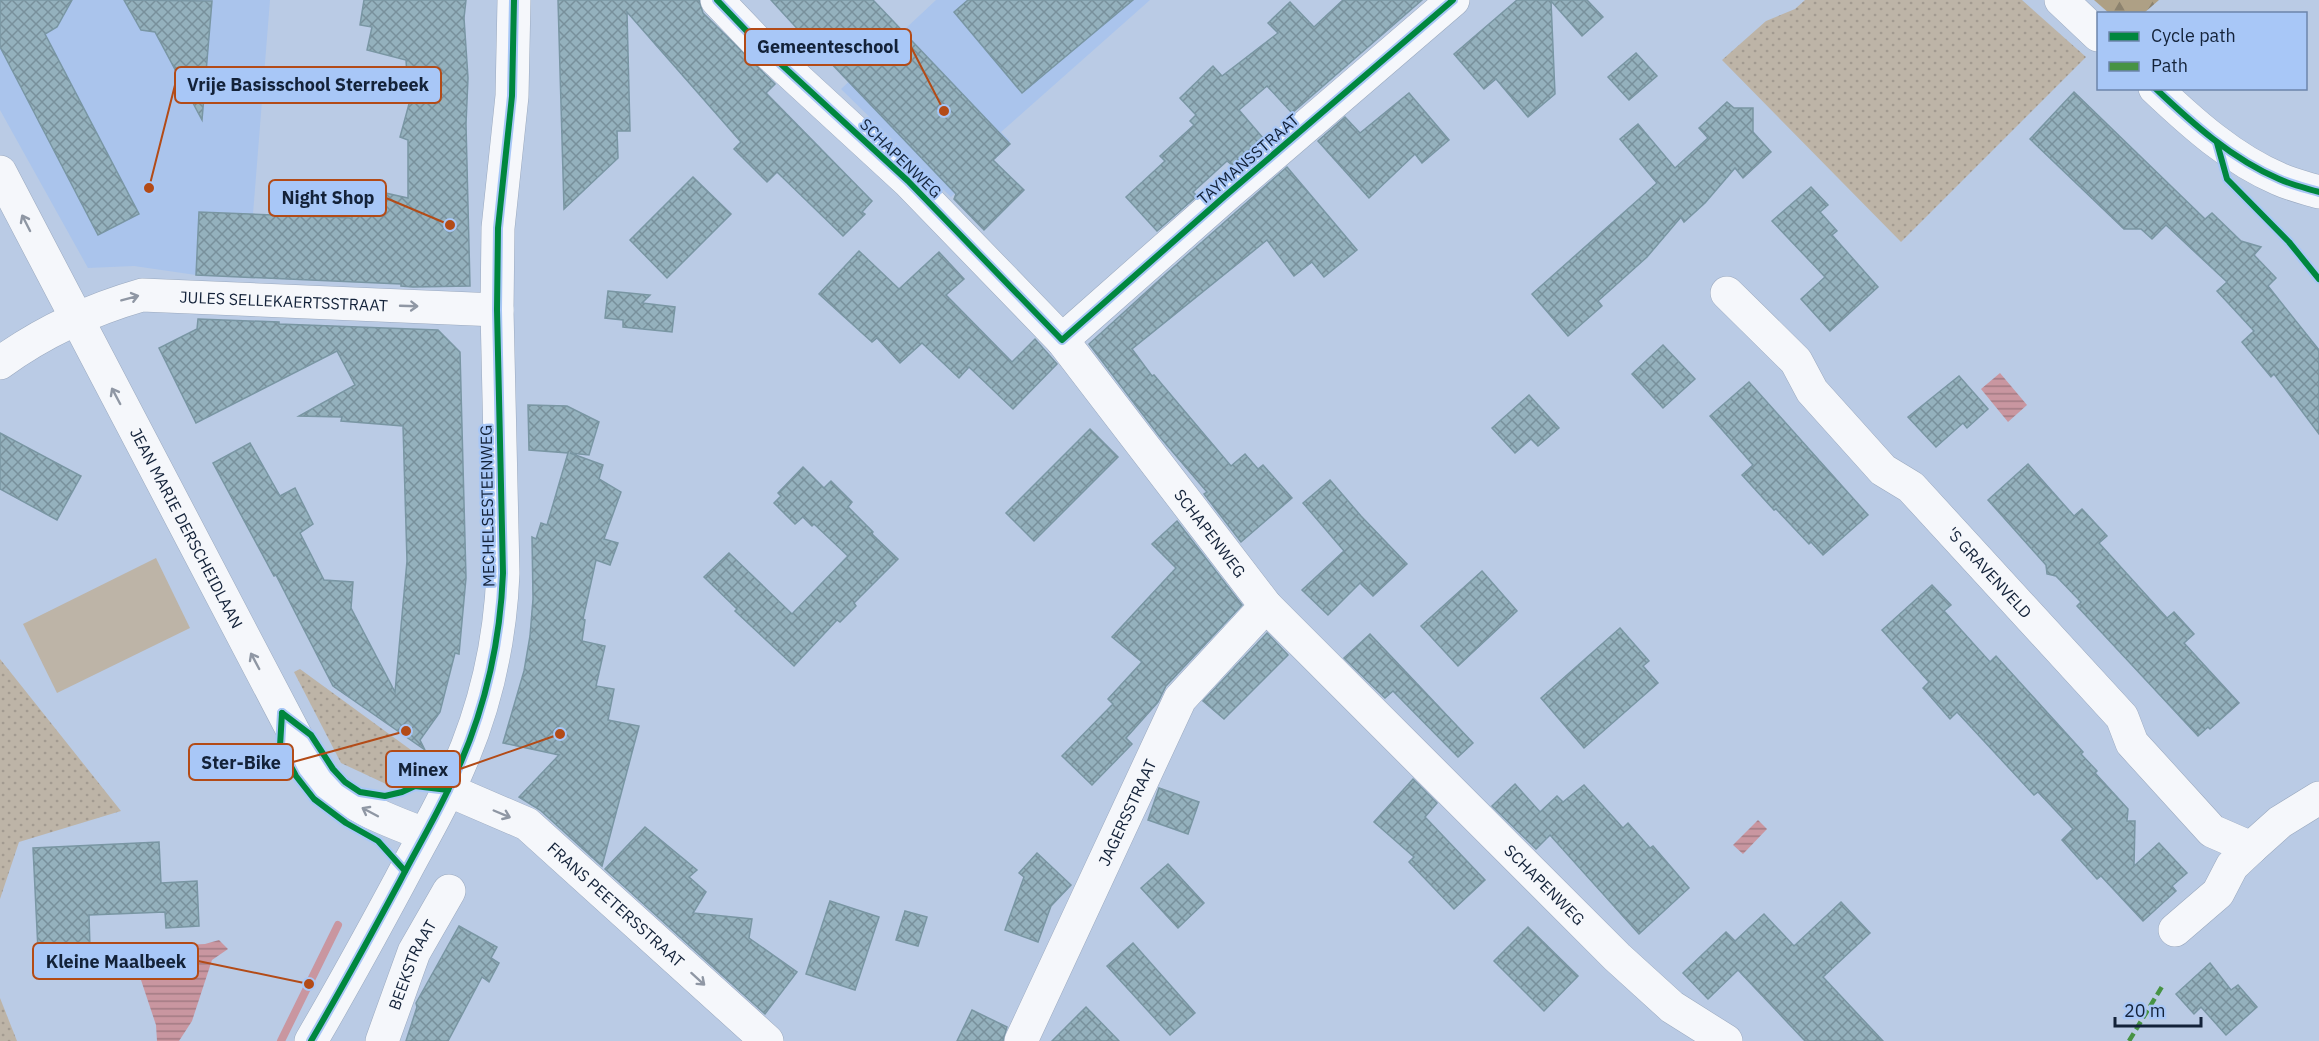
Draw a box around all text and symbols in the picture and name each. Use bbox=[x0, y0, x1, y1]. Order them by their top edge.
legend bbox=[2097, 12, 2307, 90]
text: Cycle path bbox=[2151, 24, 2236, 47]
callout: Gemeenteschool bbox=[745, 29, 911, 65]
text: Gemeenteschool bbox=[757, 35, 899, 58]
text: Path bbox=[2151, 54, 2188, 77]
callout: Vrije Basisschool Sterrebeek bbox=[175, 67, 441, 103]
text: Vrije Basisschool Sterrebeek bbox=[187, 73, 430, 96]
street label: TAYMANSSTRAAT bbox=[1193, 109, 1303, 209]
street label: SCHAPENWEG bbox=[856, 114, 946, 202]
callout: Night Shop bbox=[269, 180, 386, 216]
text: Night Shop bbox=[281, 186, 375, 209]
one-way arrow bbox=[20, 214, 31, 232]
street label: JULES SELLEKAERTSSTRAAT bbox=[179, 287, 388, 315]
one-way arrow bbox=[121, 292, 140, 304]
one-way arrow bbox=[398, 300, 418, 312]
one-way arrow bbox=[110, 387, 121, 405]
street label: JEAN MARIE DERSCHEIDLAAN bbox=[126, 424, 247, 632]
street label: MECHELSESTEENWEG bbox=[476, 425, 498, 587]
street label: SCHAPENWEG bbox=[1170, 485, 1250, 581]
street label: 'S GRAVENVELD bbox=[1943, 523, 2036, 622]
one-way arrow bbox=[249, 653, 260, 671]
callout: Ster-Bike bbox=[189, 744, 293, 780]
text: Ster-Bike bbox=[201, 751, 281, 774]
callout: Minex bbox=[386, 751, 460, 787]
street label: JAGERSSTRAAT bbox=[1094, 756, 1161, 869]
text: Minex bbox=[398, 758, 448, 781]
one-way arrow bbox=[362, 806, 380, 817]
one-way arrow bbox=[493, 809, 511, 820]
street label: FRANS PEETERSSTRAAT bbox=[543, 838, 689, 971]
street label: SCHAPENWEG bbox=[1500, 840, 1589, 929]
street label: BEEKSTRAAT bbox=[384, 916, 440, 1013]
callout: Kleine Maalbeek bbox=[33, 943, 198, 979]
text: Kleine Maalbeek bbox=[46, 950, 187, 973]
one-way arrow bbox=[691, 972, 706, 986]
scale bar bbox=[2115, 990, 2200, 1028]
text: 20 m bbox=[2124, 999, 2166, 1022]

